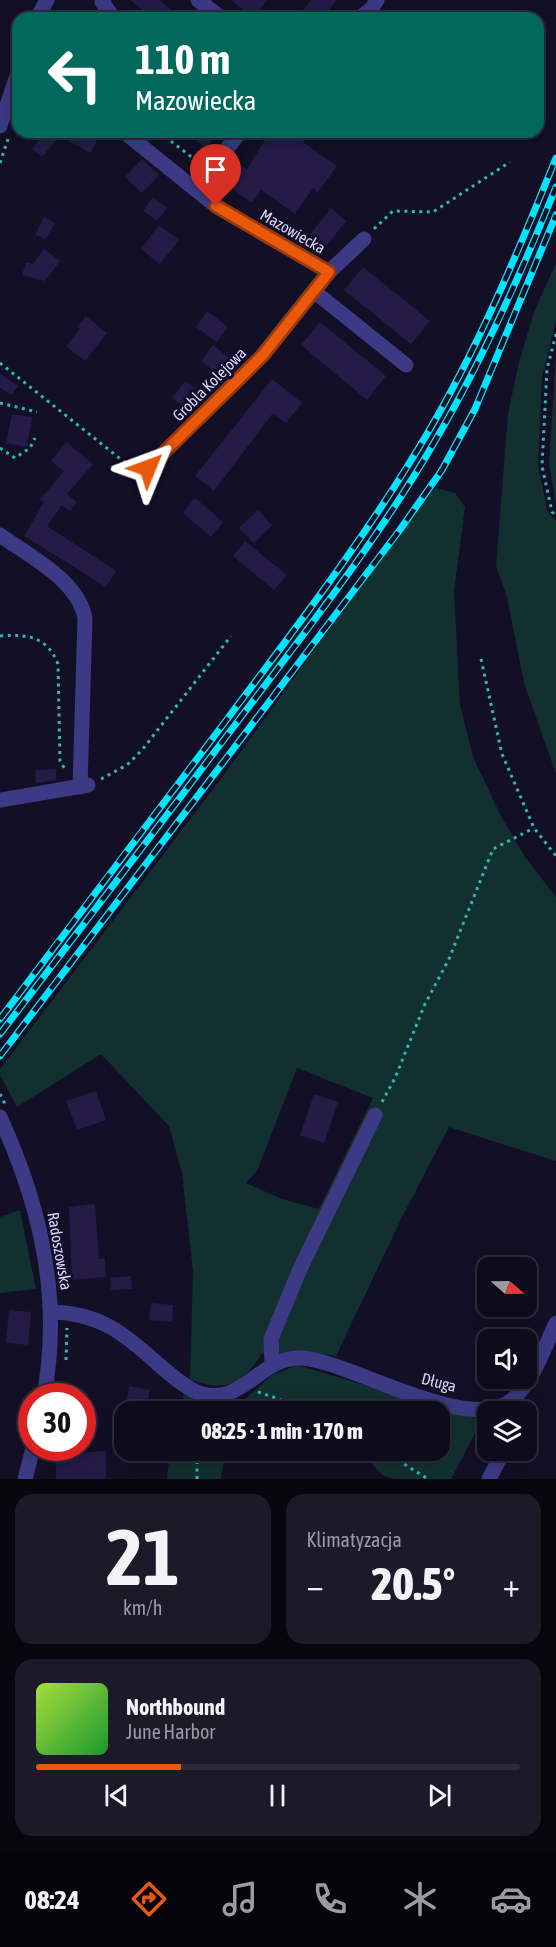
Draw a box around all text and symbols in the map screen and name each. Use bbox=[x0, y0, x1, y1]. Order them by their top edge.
text: 110 m bbox=[135, 35, 230, 83]
icon: left bbox=[36, 36, 114, 114]
text: Mazowiecka bbox=[135, 85, 256, 116]
pin bbox=[190, 144, 241, 206]
icon: arrive bbox=[199, 153, 232, 186]
street label: Mazowiecka bbox=[257, 205, 329, 257]
street label: Grobla Kolejowa bbox=[169, 344, 250, 425]
position arrow bbox=[116, 436, 180, 500]
street label: Radoszowska bbox=[44, 1211, 76, 1291]
north arrow bbox=[477, 1257, 537, 1317]
map controls bbox=[477, 1257, 537, 1461]
button: sound bbox=[477, 1329, 537, 1389]
street label: Długa bbox=[420, 1369, 458, 1396]
speed limit sign: 30 bbox=[18, 1383, 96, 1461]
button: layers bbox=[477, 1401, 537, 1461]
text: 08:25 · 1 min · 170 m bbox=[201, 1418, 363, 1444]
text: 21 bbox=[106, 1512, 179, 1602]
text: Klimatyzacja bbox=[307, 1528, 402, 1551]
text: 20.5° bbox=[371, 1558, 455, 1610]
text: − bbox=[307, 1566, 324, 1604]
text: + bbox=[503, 1566, 520, 1604]
text: km/h bbox=[123, 1596, 163, 1619]
text: Northbound bbox=[126, 1694, 225, 1720]
text: June Harbor bbox=[126, 1720, 215, 1743]
icon: previous bbox=[100, 1779, 133, 1812]
icon: pause bbox=[261, 1779, 294, 1812]
icon: next bbox=[423, 1779, 456, 1812]
icon: directions bbox=[128, 1878, 170, 1920]
icon: music bbox=[219, 1878, 261, 1920]
icon: phone bbox=[309, 1878, 351, 1920]
icon: climate bbox=[399, 1878, 441, 1920]
icon: car bbox=[490, 1878, 532, 1920]
text: 08:24 bbox=[24, 1884, 80, 1915]

